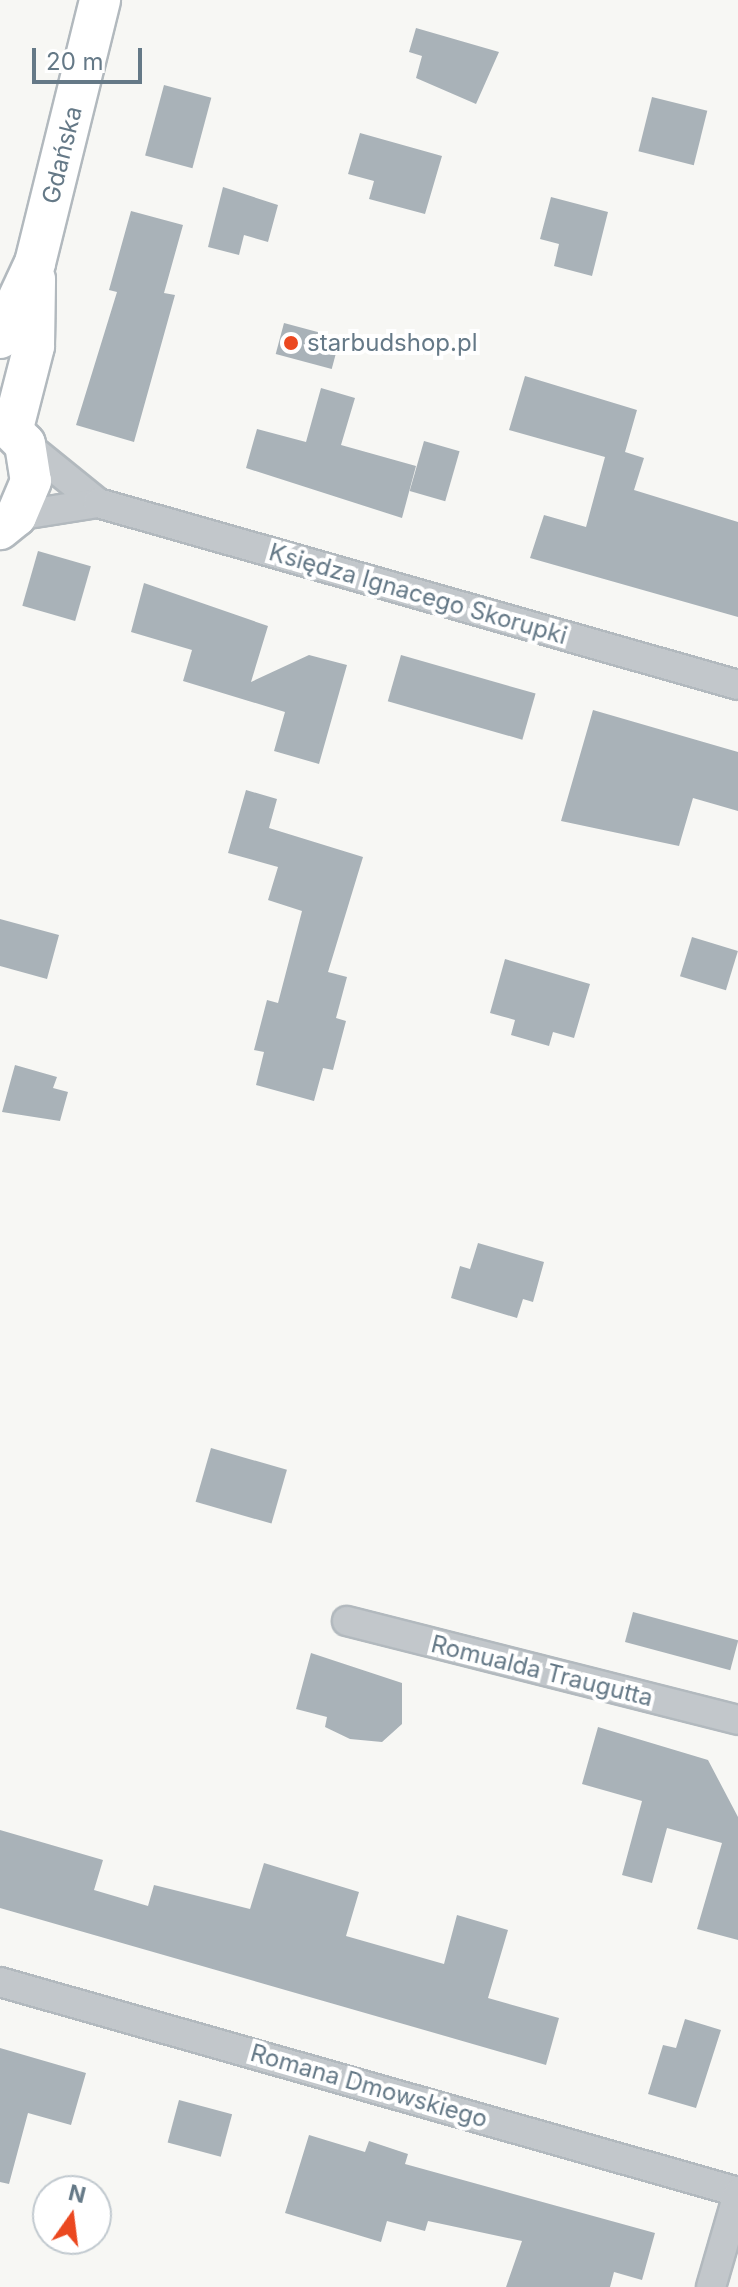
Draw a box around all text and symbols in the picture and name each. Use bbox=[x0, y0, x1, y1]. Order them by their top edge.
scale bar bbox=[36, 32, 146, 82]
text: 20 m bbox=[46, 47, 104, 76]
street label: Gdańska bbox=[36, 103, 88, 207]
place label: starbudshop.pl bbox=[307, 329, 477, 357]
marker: starbudshop.pl bbox=[282, 334, 300, 352]
street label: Księdza Ignacego Skorupki bbox=[266, 538, 570, 650]
street label: Romualda Traugutta bbox=[428, 1630, 656, 1712]
street label: Romana Dmowskiego bbox=[247, 2038, 491, 2134]
north arrow bbox=[32, 2175, 112, 2255]
text: N bbox=[66, 2179, 89, 2208]

